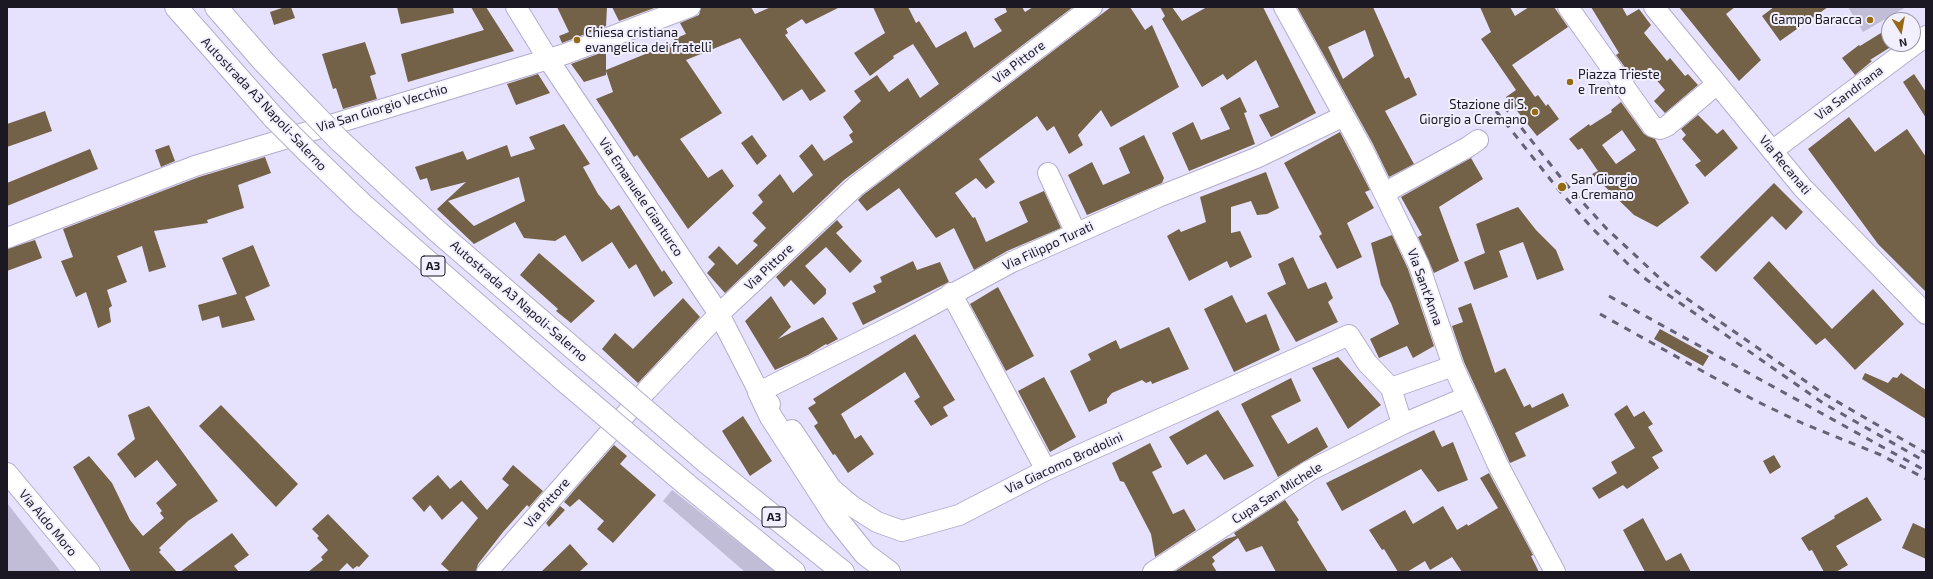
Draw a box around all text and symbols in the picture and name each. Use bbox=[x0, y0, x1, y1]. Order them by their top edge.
place label: Campo Baracca bbox=[1771, 12, 1862, 28]
north arrow bbox=[1881, 12, 1921, 52]
marker: Campo Baracca bbox=[1865, 15, 1875, 25]
place label: Chiesa cristiana evangelica dei fratelli bbox=[585, 25, 712, 56]
street label: Autostrada A3 Napoli-Salerno bbox=[198, 34, 330, 174]
marker: Chiesa cristiana evangelica dei fratelli bbox=[572, 35, 582, 45]
text: N bbox=[1898, 36, 1908, 50]
street label: Via Pittore bbox=[990, 37, 1048, 87]
street label: Via Sandriana bbox=[1812, 62, 1886, 124]
place label: Piazza Trieste e Trento bbox=[1578, 67, 1660, 98]
marker: Piazza Trieste e Trento bbox=[1565, 77, 1575, 87]
street label: Via San Giorgio Vecchio bbox=[315, 81, 449, 135]
place label: Stazione di S. Giorgio a Cremano bbox=[1419, 97, 1527, 128]
marker: Stazione di S. Giorgio a Cremano bbox=[1530, 107, 1540, 117]
street label: Via Recanati bbox=[1756, 132, 1814, 198]
street label: Via Emanuele Gianturco bbox=[595, 135, 687, 259]
place label: San Giorgio a Cremano bbox=[1571, 172, 1638, 203]
marker: San Giorgio a Cremano bbox=[1556, 181, 1568, 193]
street label: Via Filippo Turati bbox=[1000, 218, 1096, 274]
street label: Autostrada A3 Napoli-Salerno bbox=[447, 237, 591, 365]
street label: Via Pittore bbox=[741, 240, 797, 294]
street label: Via Sant'Anna bbox=[1404, 246, 1446, 328]
road number: A3 bbox=[421, 256, 445, 276]
street label: Via Giacomo Brodolini bbox=[1003, 429, 1125, 497]
street label: Cupa San Michele bbox=[1229, 459, 1325, 527]
street label: Via Pittore bbox=[521, 475, 573, 531]
street label: Via Aldo Moro bbox=[16, 487, 80, 559]
road number: A3 bbox=[762, 507, 786, 527]

